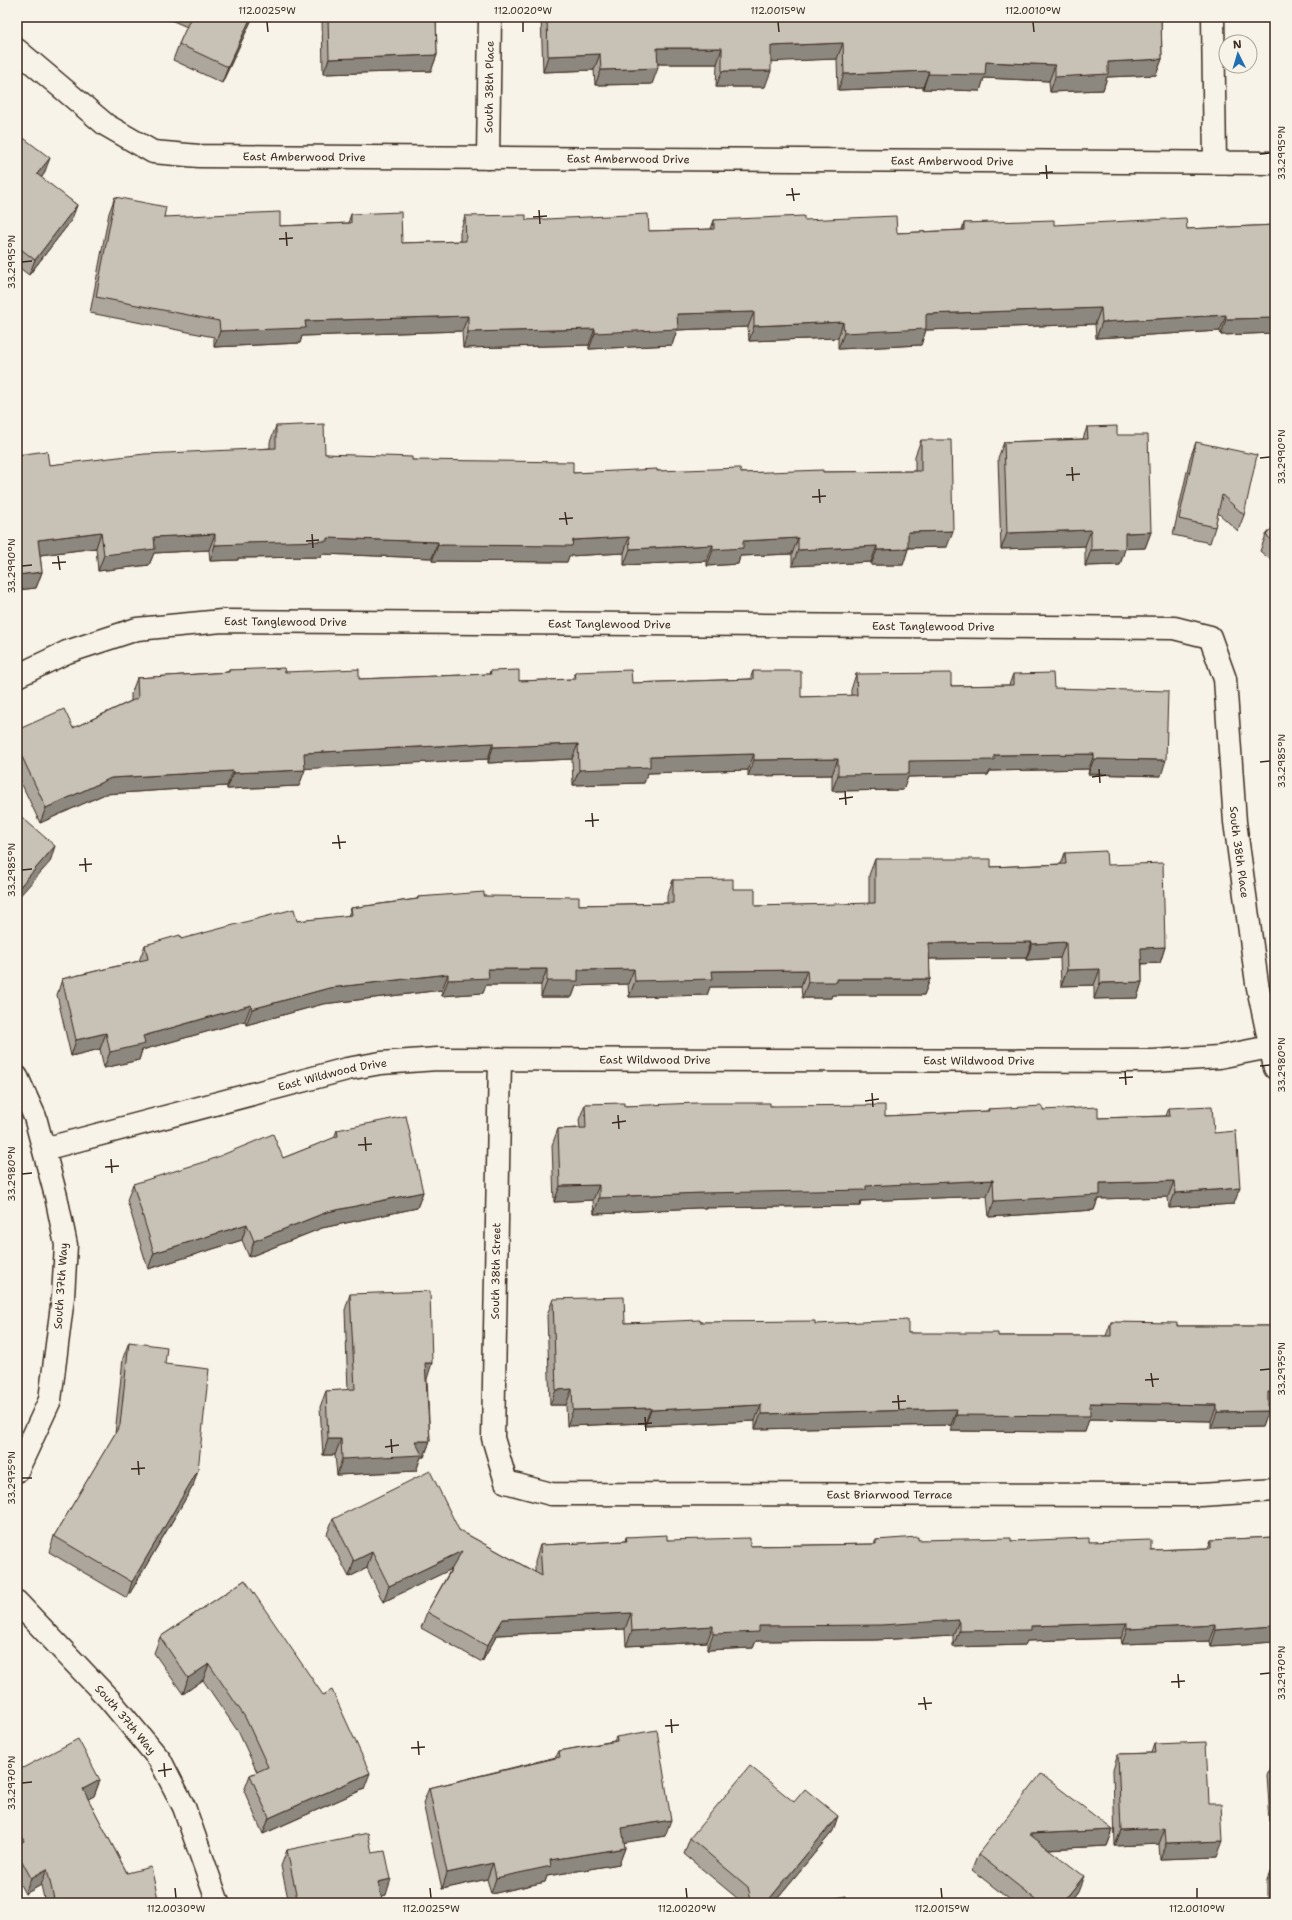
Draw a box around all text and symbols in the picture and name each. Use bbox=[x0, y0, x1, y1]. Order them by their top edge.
text: 112.0025°W bbox=[238, 4, 296, 17]
text: 112.0020°W bbox=[494, 4, 553, 17]
text: 112.0015°W bbox=[750, 4, 806, 17]
text: 112.0010°W bbox=[1005, 4, 1061, 17]
north arrow bbox=[1218, 34, 1258, 74]
text: N bbox=[1232, 37, 1242, 52]
street label: South 38th Place bbox=[481, 41, 497, 133]
text: 33.2995°N bbox=[1275, 126, 1288, 180]
street label: East Amberwood Drive bbox=[243, 149, 366, 165]
street label: East Amberwood Drive bbox=[567, 151, 690, 167]
street label: East Amberwood Drive bbox=[891, 153, 1014, 169]
text: 33.2995°N bbox=[5, 235, 18, 289]
text: 33.2990°N bbox=[1275, 429, 1288, 485]
text: 33.2990°N bbox=[5, 538, 18, 594]
street label: East Tanglewood Drive bbox=[224, 614, 347, 629]
street label: East Tanglewood Drive bbox=[548, 616, 671, 632]
street label: East Tanglewood Drive bbox=[872, 618, 995, 634]
text: 33.2985°N bbox=[1275, 734, 1288, 788]
street label: South 38th Place bbox=[1226, 806, 1253, 899]
text: 33.2985°N bbox=[5, 843, 18, 897]
text: 33.2980°N bbox=[1275, 1037, 1288, 1093]
street label: East Wildwood Drive bbox=[599, 1052, 711, 1067]
street label: East Wildwood Drive bbox=[923, 1053, 1035, 1068]
street label: East Wildwood Drive bbox=[276, 1055, 387, 1094]
text: 33.2980°N bbox=[5, 1146, 18, 1202]
street label: South 38th Street bbox=[488, 1222, 504, 1319]
street label: South 37th Way bbox=[50, 1242, 72, 1330]
text: 33.2975°N bbox=[1275, 1342, 1288, 1396]
text: 33.2975°N bbox=[5, 1451, 18, 1505]
street label: East Briarwood Terrace bbox=[826, 1487, 953, 1502]
text: 33.2970°N bbox=[1275, 1646, 1288, 1700]
street label: South 37th Way bbox=[92, 1681, 160, 1757]
text: 33.2970°N bbox=[5, 1756, 18, 1810]
text: 112.0030°W bbox=[147, 1902, 206, 1915]
text: 112.0025°W bbox=[402, 1902, 460, 1915]
text: 112.0020°W bbox=[658, 1902, 717, 1915]
text: 112.0015°W bbox=[914, 1902, 970, 1915]
text: 112.0010°W bbox=[1169, 1902, 1225, 1915]

